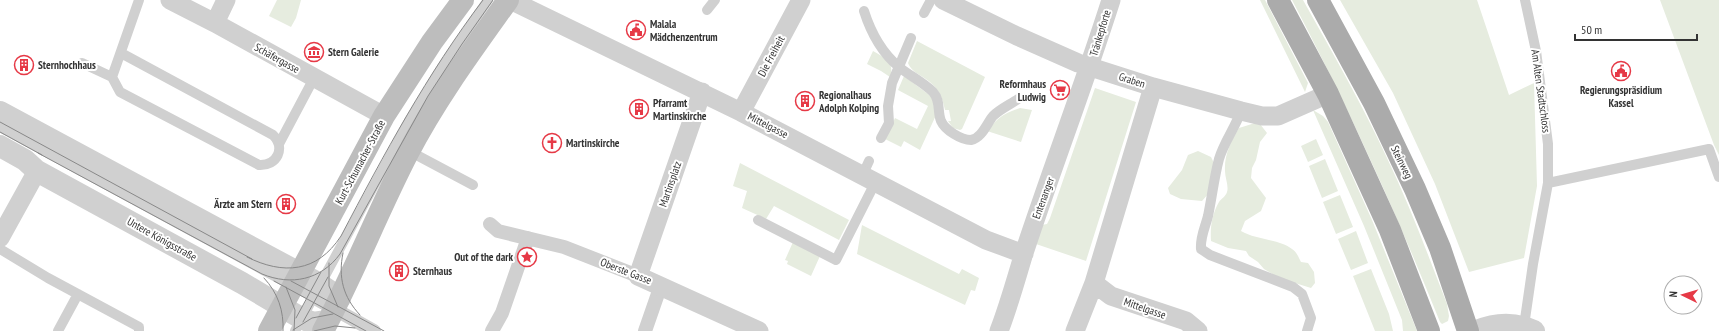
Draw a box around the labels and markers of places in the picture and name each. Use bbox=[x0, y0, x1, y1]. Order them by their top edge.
place label: Malala Mädchenzentrum bbox=[650, 17, 718, 44]
public building icon: Malala Mädchenzentrum bbox=[625, 19, 647, 41]
museum icon: Stern Galerie bbox=[303, 41, 325, 63]
place label: Stern Galerie bbox=[328, 45, 379, 59]
building icon: Sternhochhaus bbox=[13, 54, 35, 76]
place label: Sternhochhaus bbox=[38, 58, 96, 72]
public building icon: Regierungspräsidium Kassel bbox=[1610, 60, 1632, 82]
place label: Reformhaus Ludwig bbox=[1000, 77, 1046, 104]
supermarket icon: Reformhaus Ludwig bbox=[1049, 79, 1071, 101]
place label: Regierungspräsidium Kassel bbox=[1580, 83, 1662, 110]
place label: Regionalhaus Adolph Kolping bbox=[818, 88, 879, 115]
building icon: Regionalhaus Adolph Kolping bbox=[794, 90, 816, 112]
place label: Pfarramt Martinskirche bbox=[653, 96, 707, 123]
building icon: Pfarramt Martinskirche bbox=[628, 98, 650, 120]
church icon: Martinskirche bbox=[541, 132, 563, 154]
place label: Martinskirche bbox=[566, 136, 620, 150]
building icon: Ärzte am Stern bbox=[275, 193, 297, 215]
place label: Ärzte am Stern bbox=[213, 197, 272, 211]
place icon: Out of the dark bbox=[516, 246, 538, 268]
place label: Out of the dark bbox=[454, 250, 513, 264]
building icon: Sternhaus bbox=[388, 260, 410, 282]
place label: Sternhaus bbox=[413, 264, 452, 278]

